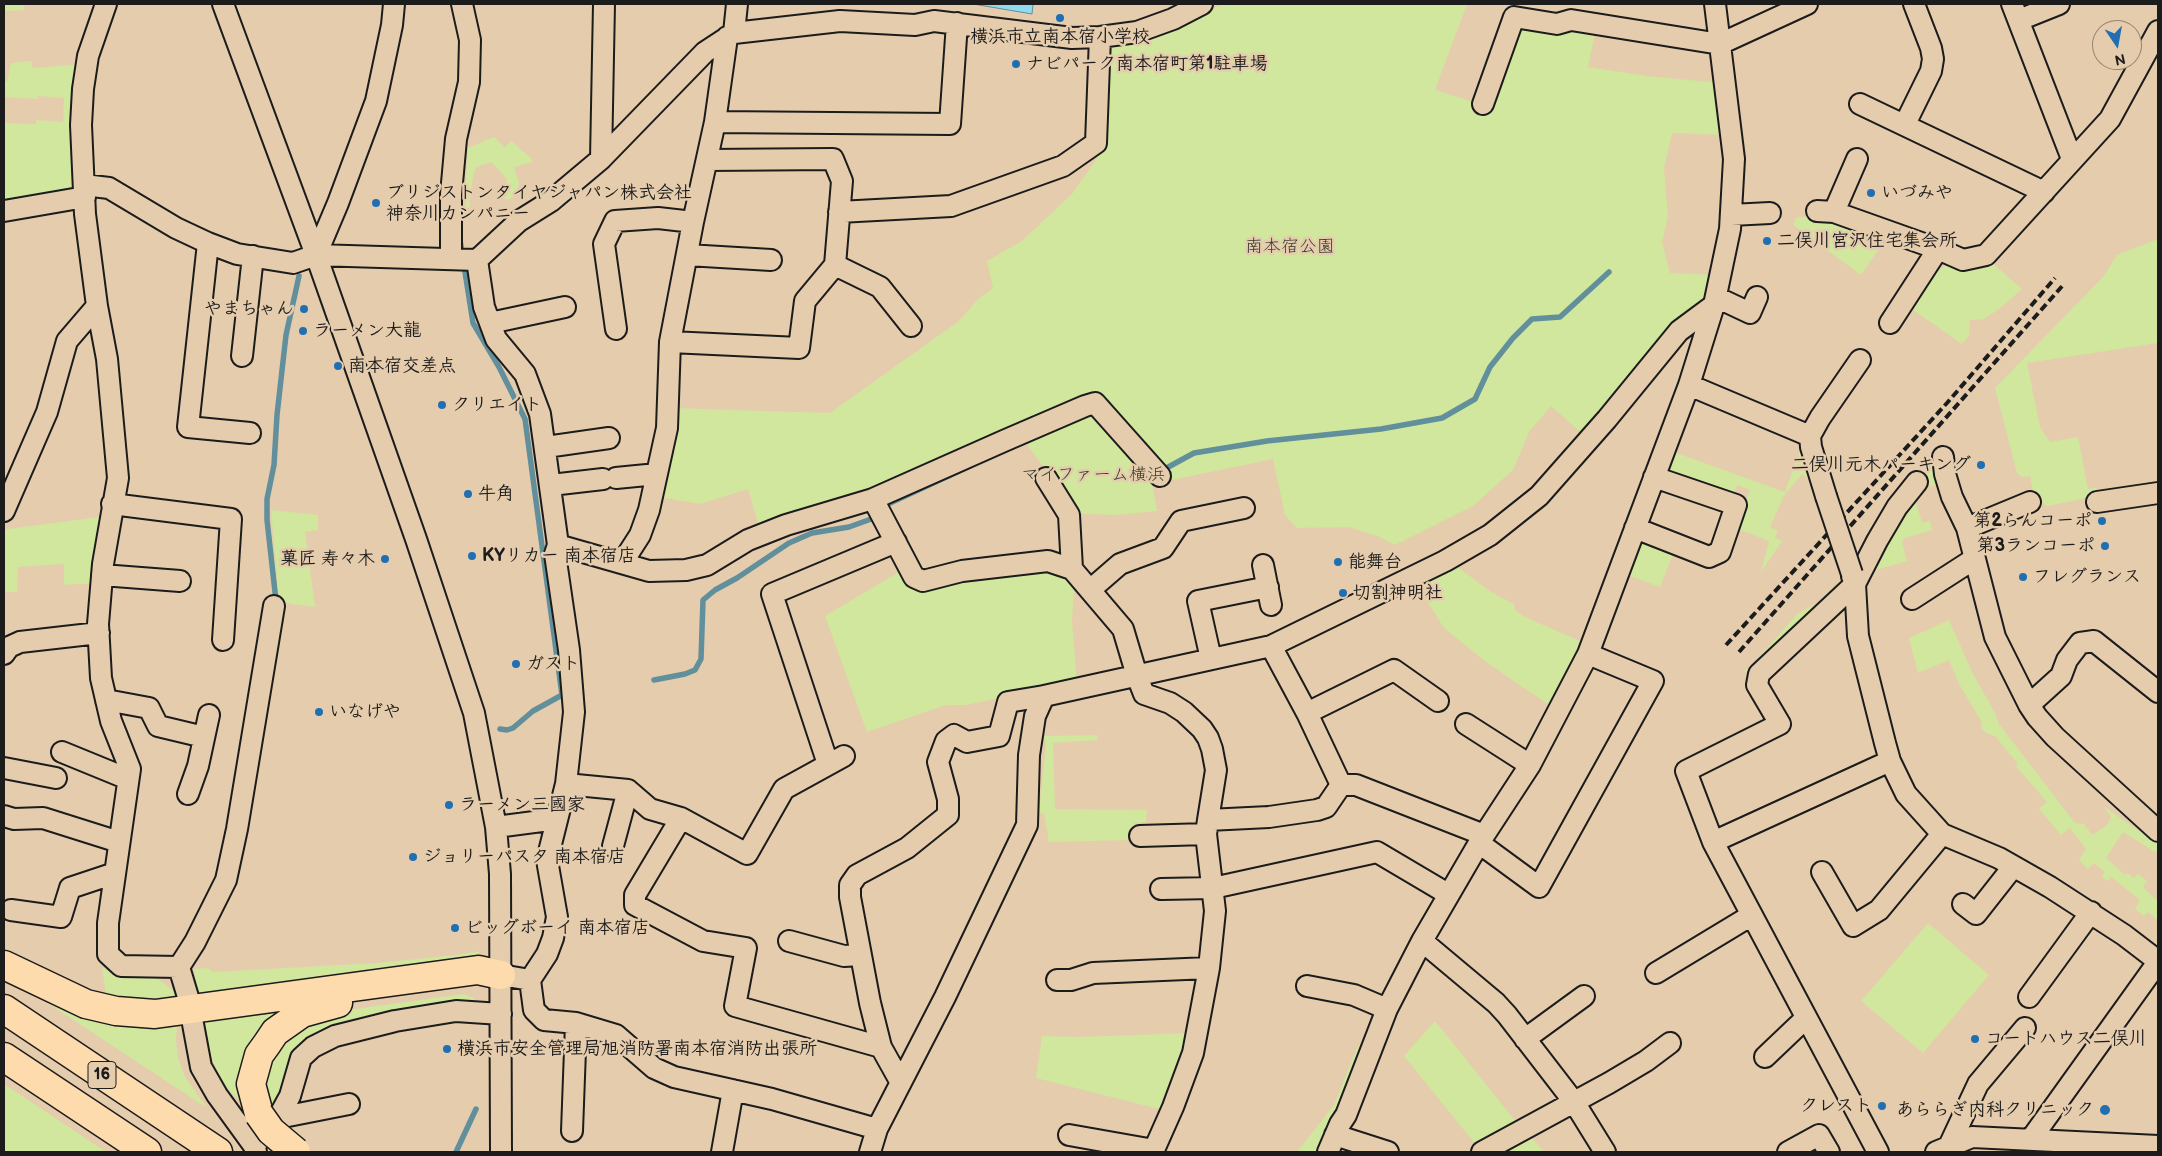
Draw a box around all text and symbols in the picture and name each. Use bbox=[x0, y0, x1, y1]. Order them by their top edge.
marker: 横浜市立南本宿小学校 bbox=[1054, 12, 1066, 24]
north arrow bbox=[2092, 20, 2142, 70]
place label: 横浜市立南本宿小学校 bbox=[970, 26, 1150, 48]
text: N bbox=[2113, 50, 2127, 69]
place label: ナビパーク南本宿町第1駐車場 bbox=[1026, 53, 1268, 75]
marker: ナビパーク南本宿町第1駐車場 bbox=[1010, 58, 1022, 70]
place label: ブリジストンタイヤジャパン株式会社 神奈川カンパニー bbox=[386, 182, 692, 224]
place label: いづみや bbox=[1881, 182, 1953, 204]
marker: いづみや bbox=[1865, 187, 1877, 199]
marker: ブリジストンタイヤジャパン株式会社 神奈川カンパニー bbox=[370, 197, 382, 209]
place label: 二俣川宮沢住宅集会所 bbox=[1777, 230, 1957, 252]
marker: 二俣川宮沢住宅集会所 bbox=[1761, 235, 1773, 247]
park label: 南本宿公園 bbox=[1245, 236, 1335, 258]
place label: やまちゃん bbox=[204, 298, 294, 320]
marker: やまちゃん bbox=[298, 303, 310, 315]
place label: ラーメン大龍 bbox=[313, 320, 421, 342]
marker: ラーメン大龍 bbox=[297, 325, 309, 337]
place label: 南本宿交差点 bbox=[348, 355, 456, 377]
marker: 南本宿交差点 bbox=[332, 360, 344, 372]
place label: クリエイト bbox=[452, 394, 542, 416]
marker: クリエイト bbox=[436, 399, 448, 411]
place label: 二俣川元木パーキング bbox=[1791, 454, 1971, 476]
marker: 二俣川元木パーキング bbox=[1975, 459, 1987, 471]
park label: マイファーム横浜 bbox=[1021, 464, 1165, 486]
place label: 牛角 bbox=[478, 483, 514, 505]
marker: 牛角 bbox=[462, 488, 474, 500]
place label: 第2らんコーポ bbox=[1973, 510, 2092, 532]
marker: 第2らんコーポ bbox=[2096, 515, 2108, 527]
place label: 第3ランコーポ bbox=[1976, 535, 2095, 557]
marker: 第3ランコーポ bbox=[2099, 540, 2111, 552]
place label: KYリカー 南本宿店 bbox=[482, 545, 636, 567]
place label: 菓匠 寿々木 bbox=[280, 548, 375, 570]
marker: KYリカー 南本宿店 bbox=[466, 550, 478, 562]
place label: 能舞台 bbox=[1348, 551, 1402, 573]
marker: 菓匠 寿々木 bbox=[379, 553, 391, 565]
marker: 能舞台 bbox=[1332, 556, 1344, 568]
place label: フレグランス bbox=[2033, 566, 2141, 588]
marker: フレグランス bbox=[2017, 571, 2029, 583]
place label: 切割神明社 bbox=[1353, 582, 1443, 604]
marker: 切割神明社 bbox=[1337, 587, 1349, 599]
place label: ガスト bbox=[526, 653, 580, 675]
marker: ガスト bbox=[510, 658, 522, 670]
place label: いなげや bbox=[329, 701, 401, 723]
marker: いなげや bbox=[313, 706, 325, 718]
place label: ラーメン三國家 bbox=[459, 794, 585, 816]
marker: ラーメン三國家 bbox=[443, 799, 455, 811]
place label: ジョリーパスタ 南本宿店 bbox=[423, 846, 626, 868]
marker: ジョリーパスタ 南本宿店 bbox=[407, 851, 419, 863]
place label: ビッグボーイ 南本宿店 bbox=[465, 917, 650, 939]
marker: ビッグボーイ 南本宿店 bbox=[449, 922, 461, 934]
place label: コートハウス二俣川 bbox=[1985, 1028, 2147, 1050]
marker: コートハウス二俣川 bbox=[1969, 1033, 1981, 1045]
place label: 横浜市安全管理局旭消防署南本宿消防出張所 bbox=[457, 1038, 817, 1060]
marker: 横浜市安全管理局旭消防署南本宿消防出張所 bbox=[441, 1043, 453, 1055]
road number: 16 bbox=[88, 1062, 116, 1088]
place label: クレスト bbox=[1800, 1095, 1872, 1117]
place label: あららぎ内科クリニック bbox=[1896, 1099, 2094, 1121]
marker: クレスト bbox=[1876, 1100, 1888, 1112]
marker: あららぎ内科クリニック bbox=[2098, 1103, 2112, 1117]

